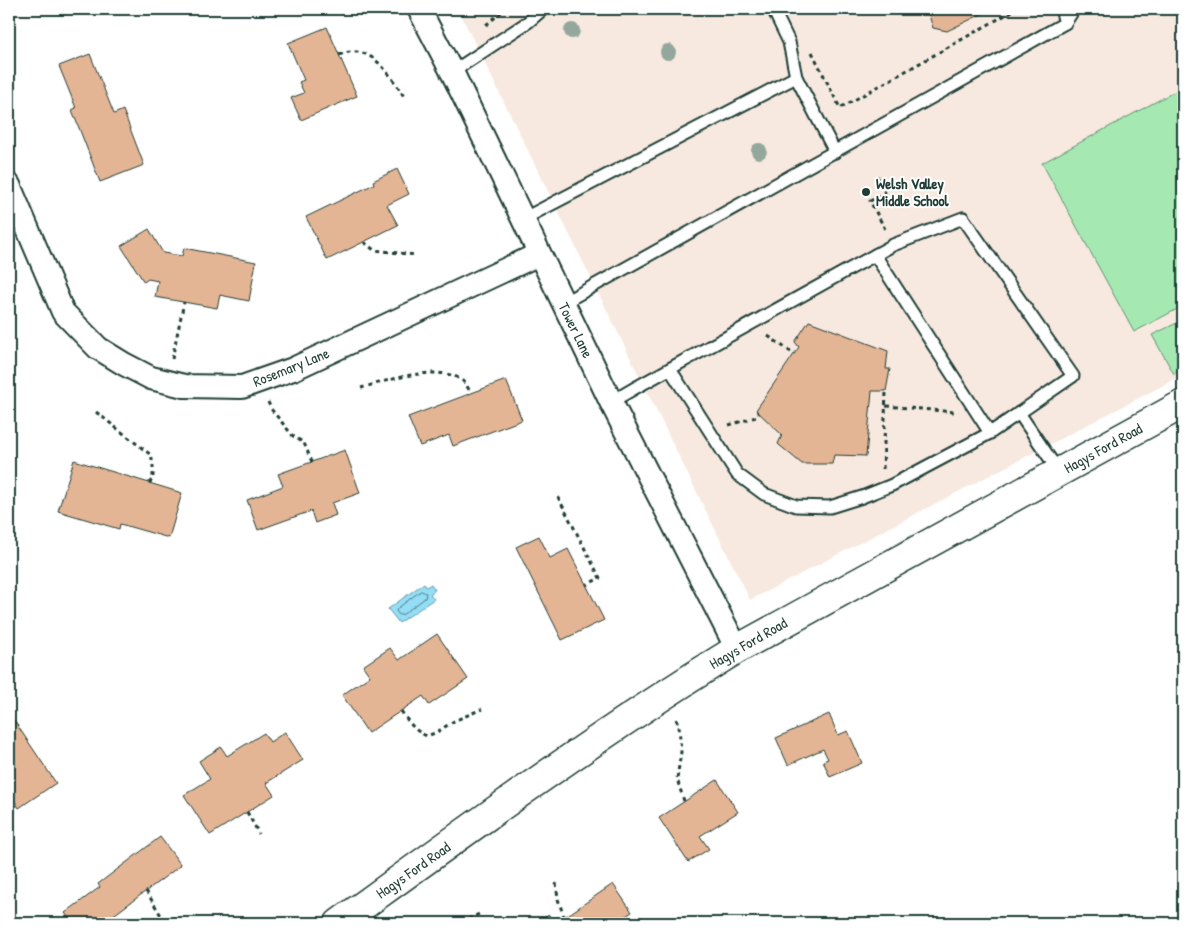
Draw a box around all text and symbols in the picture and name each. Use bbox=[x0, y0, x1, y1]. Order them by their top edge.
place label: Welsh Valley Middle School bbox=[876, 173, 949, 211]
marker: Welsh Valley Middle School bbox=[860, 186, 872, 198]
street label: Tower Lane bbox=[554, 299, 598, 361]
street label: Rosemary Lane bbox=[250, 342, 332, 392]
street label: Hagys Ford Road bbox=[1060, 418, 1146, 478]
street label: Hagys Ford Road bbox=[705, 612, 791, 674]
street label: Hagys Ford Road bbox=[372, 837, 455, 903]

